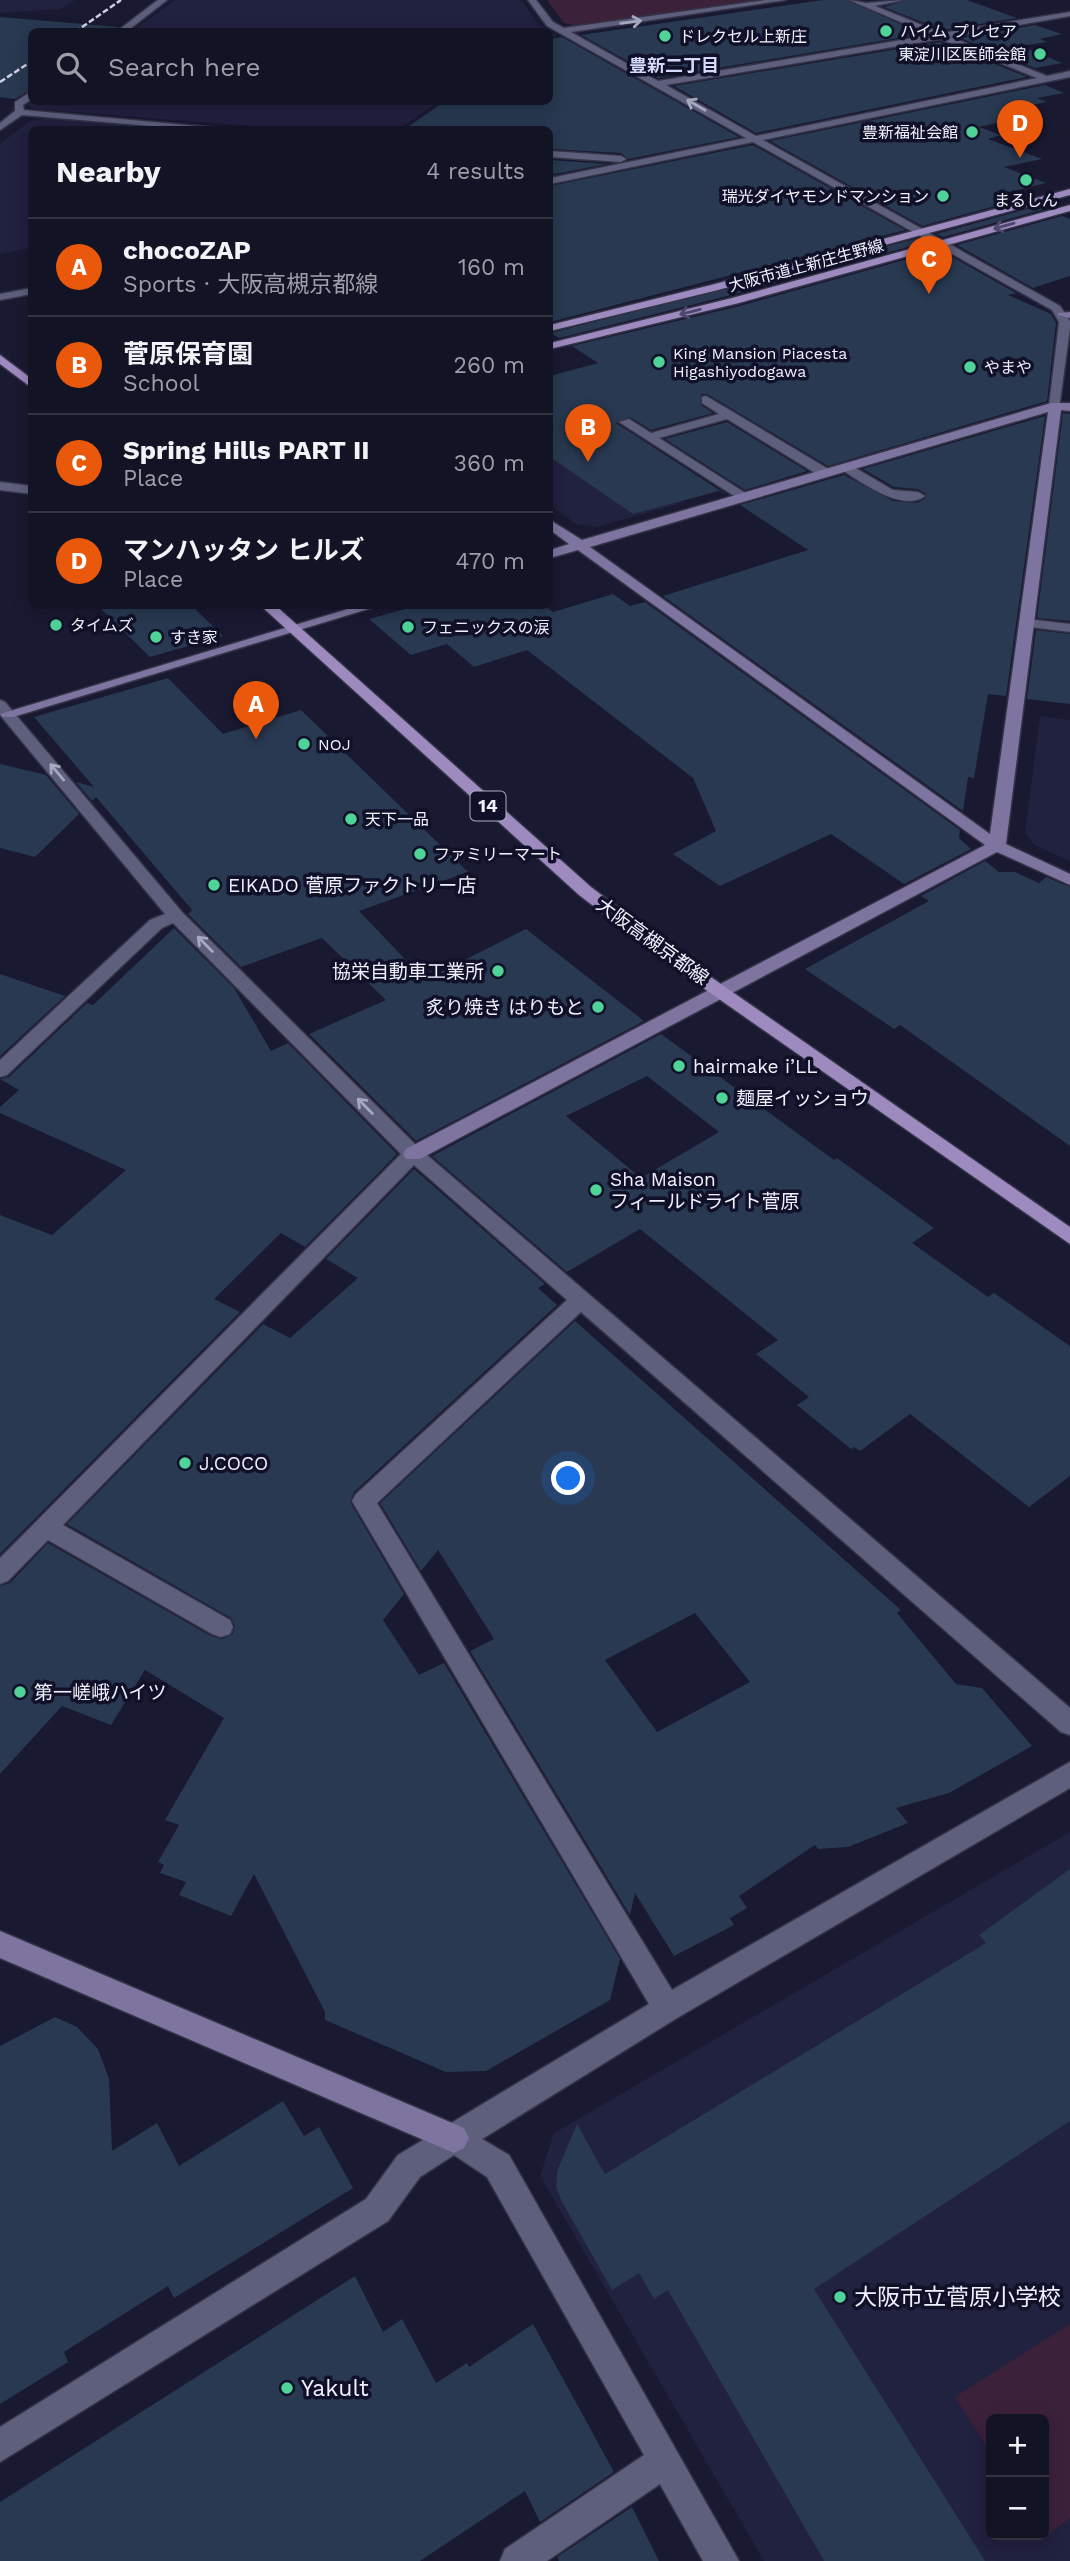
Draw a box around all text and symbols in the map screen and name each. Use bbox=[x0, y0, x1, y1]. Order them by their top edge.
one-way arrow bbox=[619, 15, 642, 28]
place label: ハイム プレセア bbox=[900, 22, 1017, 41]
marker: ハイム プレセア bbox=[878, 23, 894, 39]
place label: ドレクセル上新庄 bbox=[679, 27, 807, 46]
search box bbox=[28, 28, 553, 105]
marker: ドレクセル上新庄 bbox=[657, 28, 673, 44]
place label: 東淀川区医師会館 bbox=[898, 45, 1026, 64]
marker: 東淀川区医師会館 bbox=[1032, 46, 1048, 62]
icon: search bbox=[52, 48, 90, 86]
text: Search here bbox=[108, 52, 260, 82]
district label: 豊新二丁目 bbox=[629, 55, 719, 76]
one-way arrow bbox=[686, 98, 707, 111]
pin: D bbox=[997, 100, 1043, 158]
place label: 豊新福祉会館 bbox=[862, 123, 958, 142]
marker: 豊新福祉会館 bbox=[964, 124, 980, 140]
text: Nearby bbox=[56, 154, 161, 189]
text: 4 results bbox=[426, 158, 525, 185]
marker: まるしん bbox=[1018, 172, 1034, 188]
place label: 瑞光ダイヤモンドマンション bbox=[721, 187, 929, 206]
marker: 瑞光ダイヤモンドマンション bbox=[935, 188, 951, 204]
place label: まるしん bbox=[994, 191, 1058, 210]
one-way arrow bbox=[993, 220, 1016, 233]
text: chocoZAP bbox=[123, 235, 251, 265]
street label: 大阪市道上新庄生野線 bbox=[726, 236, 886, 295]
pin: C bbox=[906, 236, 952, 294]
text: A bbox=[71, 254, 87, 281]
text: 160 m bbox=[458, 254, 525, 281]
text: Sports · 大阪高槻京都線 bbox=[123, 271, 378, 298]
one-way arrow bbox=[679, 306, 702, 319]
text: 菅原保育園 bbox=[123, 339, 253, 369]
place label: King Mansion Piacesta Higashiyodogawa bbox=[673, 344, 847, 381]
text: B bbox=[71, 352, 87, 379]
text: 260 m bbox=[454, 352, 525, 379]
marker: King Mansion Piacesta Higashiyodogawa bbox=[651, 354, 667, 370]
place label: やまや bbox=[984, 358, 1032, 377]
marker: やまや bbox=[962, 359, 978, 375]
text: School bbox=[123, 370, 200, 397]
pin: B bbox=[565, 404, 611, 462]
text: Spring Hills PART II bbox=[123, 435, 369, 465]
text: C bbox=[71, 450, 87, 477]
text: 360 m bbox=[454, 450, 525, 477]
text: Place bbox=[123, 465, 183, 492]
text: マンハッタン ヒルズ bbox=[123, 535, 364, 565]
text: D bbox=[71, 548, 87, 575]
text: 470 m bbox=[456, 548, 525, 575]
text: Place bbox=[123, 566, 183, 593]
place label: タイムズ bbox=[70, 616, 134, 635]
marker: タイムズ bbox=[48, 617, 64, 633]
place label: フェニックスの涙 bbox=[422, 618, 550, 637]
marker: フェニックスの涙 bbox=[400, 619, 416, 635]
place label: すき家 bbox=[170, 628, 218, 647]
marker: すき家 bbox=[148, 629, 164, 645]
pin: A bbox=[233, 681, 279, 739]
place label: NOJ bbox=[318, 735, 351, 754]
marker: NOJ bbox=[296, 736, 312, 752]
one-way arrow bbox=[49, 763, 65, 781]
road number: 14 bbox=[470, 792, 505, 820]
place label: 天下一品 bbox=[365, 810, 429, 829]
marker: 天下一品 bbox=[343, 811, 359, 827]
place label: ファミリーマート bbox=[434, 845, 562, 864]
marker: ファミリーマート bbox=[412, 846, 428, 862]
place label: EIKADO 菅原ファクトリー店 bbox=[228, 874, 476, 897]
marker: EIKADO 菅原ファクトリー店 bbox=[206, 877, 222, 893]
street label: 大阪高槻京都線 bbox=[592, 893, 713, 990]
one-way arrow bbox=[196, 936, 213, 953]
place label: 協栄自動車工業所 bbox=[332, 960, 484, 983]
marker: 協栄自動車工業所 bbox=[490, 963, 506, 979]
place label: 炙り焼き はりもと bbox=[426, 996, 584, 1019]
marker: 炙り焼き はりもと bbox=[590, 999, 606, 1015]
place label: hairmake i’LL bbox=[693, 1055, 818, 1078]
marker: hairmake i’LL bbox=[671, 1058, 687, 1074]
place label: 麺屋イッショウ bbox=[736, 1087, 869, 1110]
marker: 麺屋イッショウ bbox=[714, 1090, 730, 1106]
one-way arrow bbox=[357, 1097, 374, 1114]
place label: Sha Maison フィールドライト菅原 bbox=[610, 1168, 800, 1213]
marker: Sha Maison フィールドライト菅原 bbox=[588, 1182, 604, 1198]
place label: J.COCO bbox=[199, 1452, 268, 1475]
marker: J.COCO bbox=[177, 1455, 193, 1471]
your location bbox=[551, 1461, 585, 1495]
place label: 第一嵯峨ハイツ bbox=[34, 1681, 167, 1704]
marker: 第一嵯峨ハイツ bbox=[12, 1684, 28, 1700]
place label: 大阪市立菅原小学校 bbox=[854, 2284, 1061, 2311]
marker: 大阪市立菅原小学校 bbox=[832, 2289, 848, 2305]
place label: Yakult bbox=[301, 2375, 369, 2402]
marker: Yakult bbox=[279, 2380, 295, 2396]
map controls bbox=[986, 2414, 1049, 2540]
button: + bbox=[986, 2414, 1049, 2477]
button: − bbox=[986, 2477, 1049, 2540]

